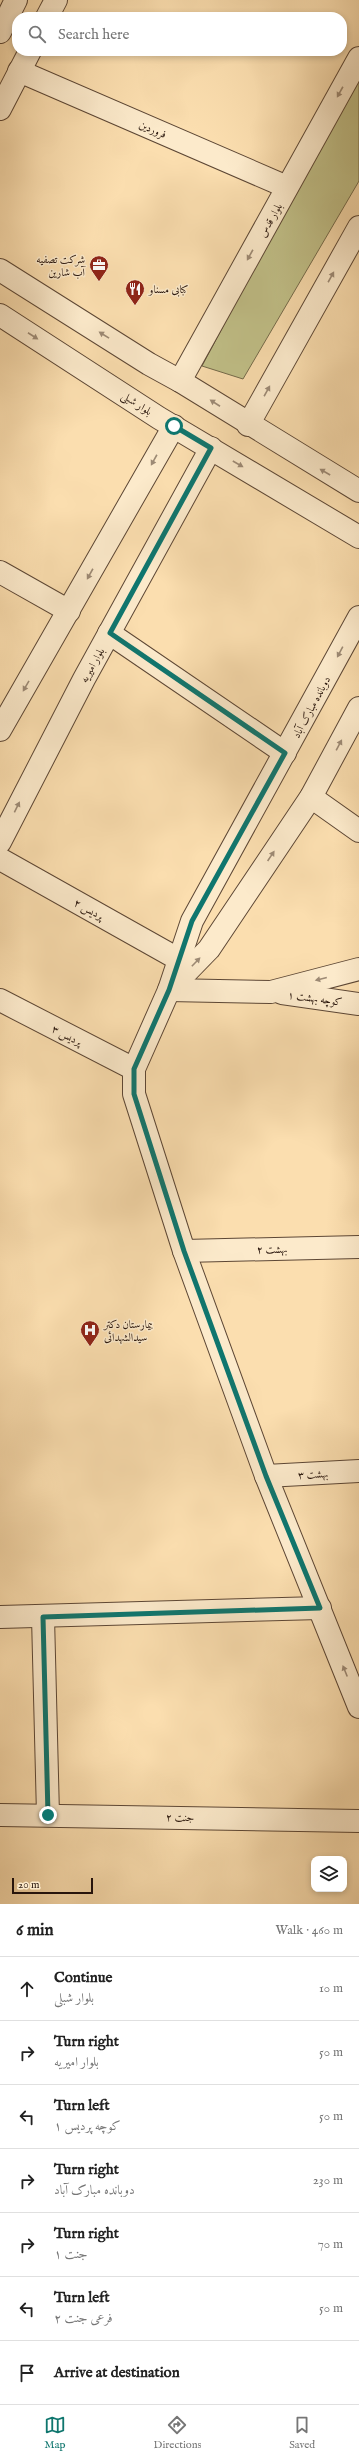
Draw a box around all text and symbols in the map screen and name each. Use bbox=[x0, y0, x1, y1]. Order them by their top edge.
search box bbox=[12, 12, 347, 56]
icon: search bbox=[26, 23, 48, 45]
text: Search here bbox=[58, 25, 129, 44]
one-way arrow bbox=[337, 86, 343, 98]
street label: فروردین bbox=[137, 118, 168, 142]
street label: بلوار قدس bbox=[256, 201, 286, 240]
one-way arrow bbox=[247, 249, 253, 261]
place label: شرکت تصفیه آب شارین bbox=[36, 253, 87, 280]
office icon: شرکت تصفیه آب شارین bbox=[88, 254, 110, 282]
one-way arrow bbox=[327, 271, 334, 283]
restaurant icon: کبابی مسناو bbox=[124, 278, 146, 306]
place label: کبابی مسناو bbox=[148, 283, 189, 297]
one-way arrow bbox=[28, 332, 38, 340]
one-way arrow bbox=[98, 332, 110, 339]
one-way arrow bbox=[264, 385, 270, 396]
street label: بلوار شبلی bbox=[118, 389, 154, 420]
one-way arrow bbox=[210, 399, 220, 407]
route start bbox=[165, 417, 183, 435]
one-way arrow bbox=[151, 455, 158, 466]
one-way arrow bbox=[232, 461, 244, 468]
one-way arrow bbox=[319, 468, 331, 475]
one-way arrow bbox=[87, 568, 94, 580]
street label: بلوار امیریه bbox=[78, 646, 108, 685]
one-way arrow bbox=[337, 646, 344, 657]
street label: دوبانده مبارک آباد bbox=[289, 674, 334, 741]
one-way arrow bbox=[22, 680, 29, 692]
one-way arrow bbox=[336, 739, 342, 751]
one-way arrow bbox=[14, 801, 20, 813]
one-way arrow bbox=[267, 851, 275, 861]
street label: پردیس ۲ bbox=[71, 896, 107, 924]
one-way arrow bbox=[192, 957, 201, 967]
one-way arrow bbox=[315, 976, 327, 982]
street label: کوچه بهشت ۱ bbox=[287, 988, 343, 1010]
street label: پردیس ۳ bbox=[49, 1022, 85, 1050]
street label: بهشت ۲ bbox=[257, 1243, 287, 1257]
place label: بیمارستان دکتر سیدالشهدائی bbox=[103, 1318, 153, 1345]
hospital icon: بیمارستان دکتر سیدالشهدائی bbox=[79, 1319, 101, 1347]
street label: بهشت ۳ bbox=[297, 1467, 329, 1483]
one-way arrow bbox=[341, 1664, 347, 1676]
route end bbox=[39, 1806, 57, 1824]
street label: جنت ۲ bbox=[166, 1811, 194, 1825]
map controls bbox=[311, 1856, 347, 1892]
button: layers bbox=[311, 1856, 347, 1892]
scale bar bbox=[12, 1876, 93, 1895]
text: 20 m bbox=[18, 1878, 39, 1892]
text: 6 min bbox=[16, 1920, 54, 1941]
text: Walk · 460 m bbox=[276, 1922, 343, 1939]
text: Continue bbox=[54, 1968, 112, 1987]
icon: ahead bbox=[16, 1978, 38, 2000]
text: 10 m bbox=[319, 1980, 343, 1997]
text: بلوار شبلی bbox=[54, 1990, 94, 2007]
text: Turn right bbox=[54, 2032, 119, 2051]
icon: right bbox=[16, 2042, 38, 2064]
text: 50 m bbox=[319, 2044, 343, 2061]
text: بلوار امیریه bbox=[54, 2054, 99, 2071]
text: Turn left bbox=[54, 2096, 110, 2115]
icon: left bbox=[16, 2106, 38, 2128]
text: 50 m bbox=[319, 2108, 343, 2125]
text: کوچه پردیس ۱ bbox=[54, 2118, 121, 2135]
text: Turn right bbox=[54, 2160, 119, 2179]
icon: right bbox=[16, 2170, 38, 2192]
text: 230 m bbox=[313, 2172, 343, 2189]
text: دوبانده مبارک آباد bbox=[54, 2182, 135, 2199]
text: Turn right bbox=[54, 2224, 119, 2243]
icon: right bbox=[16, 2234, 38, 2256]
text: 70 m bbox=[318, 2236, 343, 2253]
text: جنت ۱ bbox=[54, 2246, 88, 2263]
text: Turn left bbox=[54, 2288, 110, 2307]
icon: left bbox=[16, 2298, 38, 2320]
text: 50 m bbox=[319, 2300, 343, 2317]
text: فرعی جنت ۲ bbox=[54, 2310, 113, 2327]
icon: arrive bbox=[16, 2362, 38, 2384]
text: Arrive at destination bbox=[54, 2363, 180, 2382]
tab: Map bbox=[44, 2414, 66, 2452]
tab: Directions bbox=[154, 2414, 201, 2452]
tab: Saved bbox=[289, 2414, 315, 2452]

